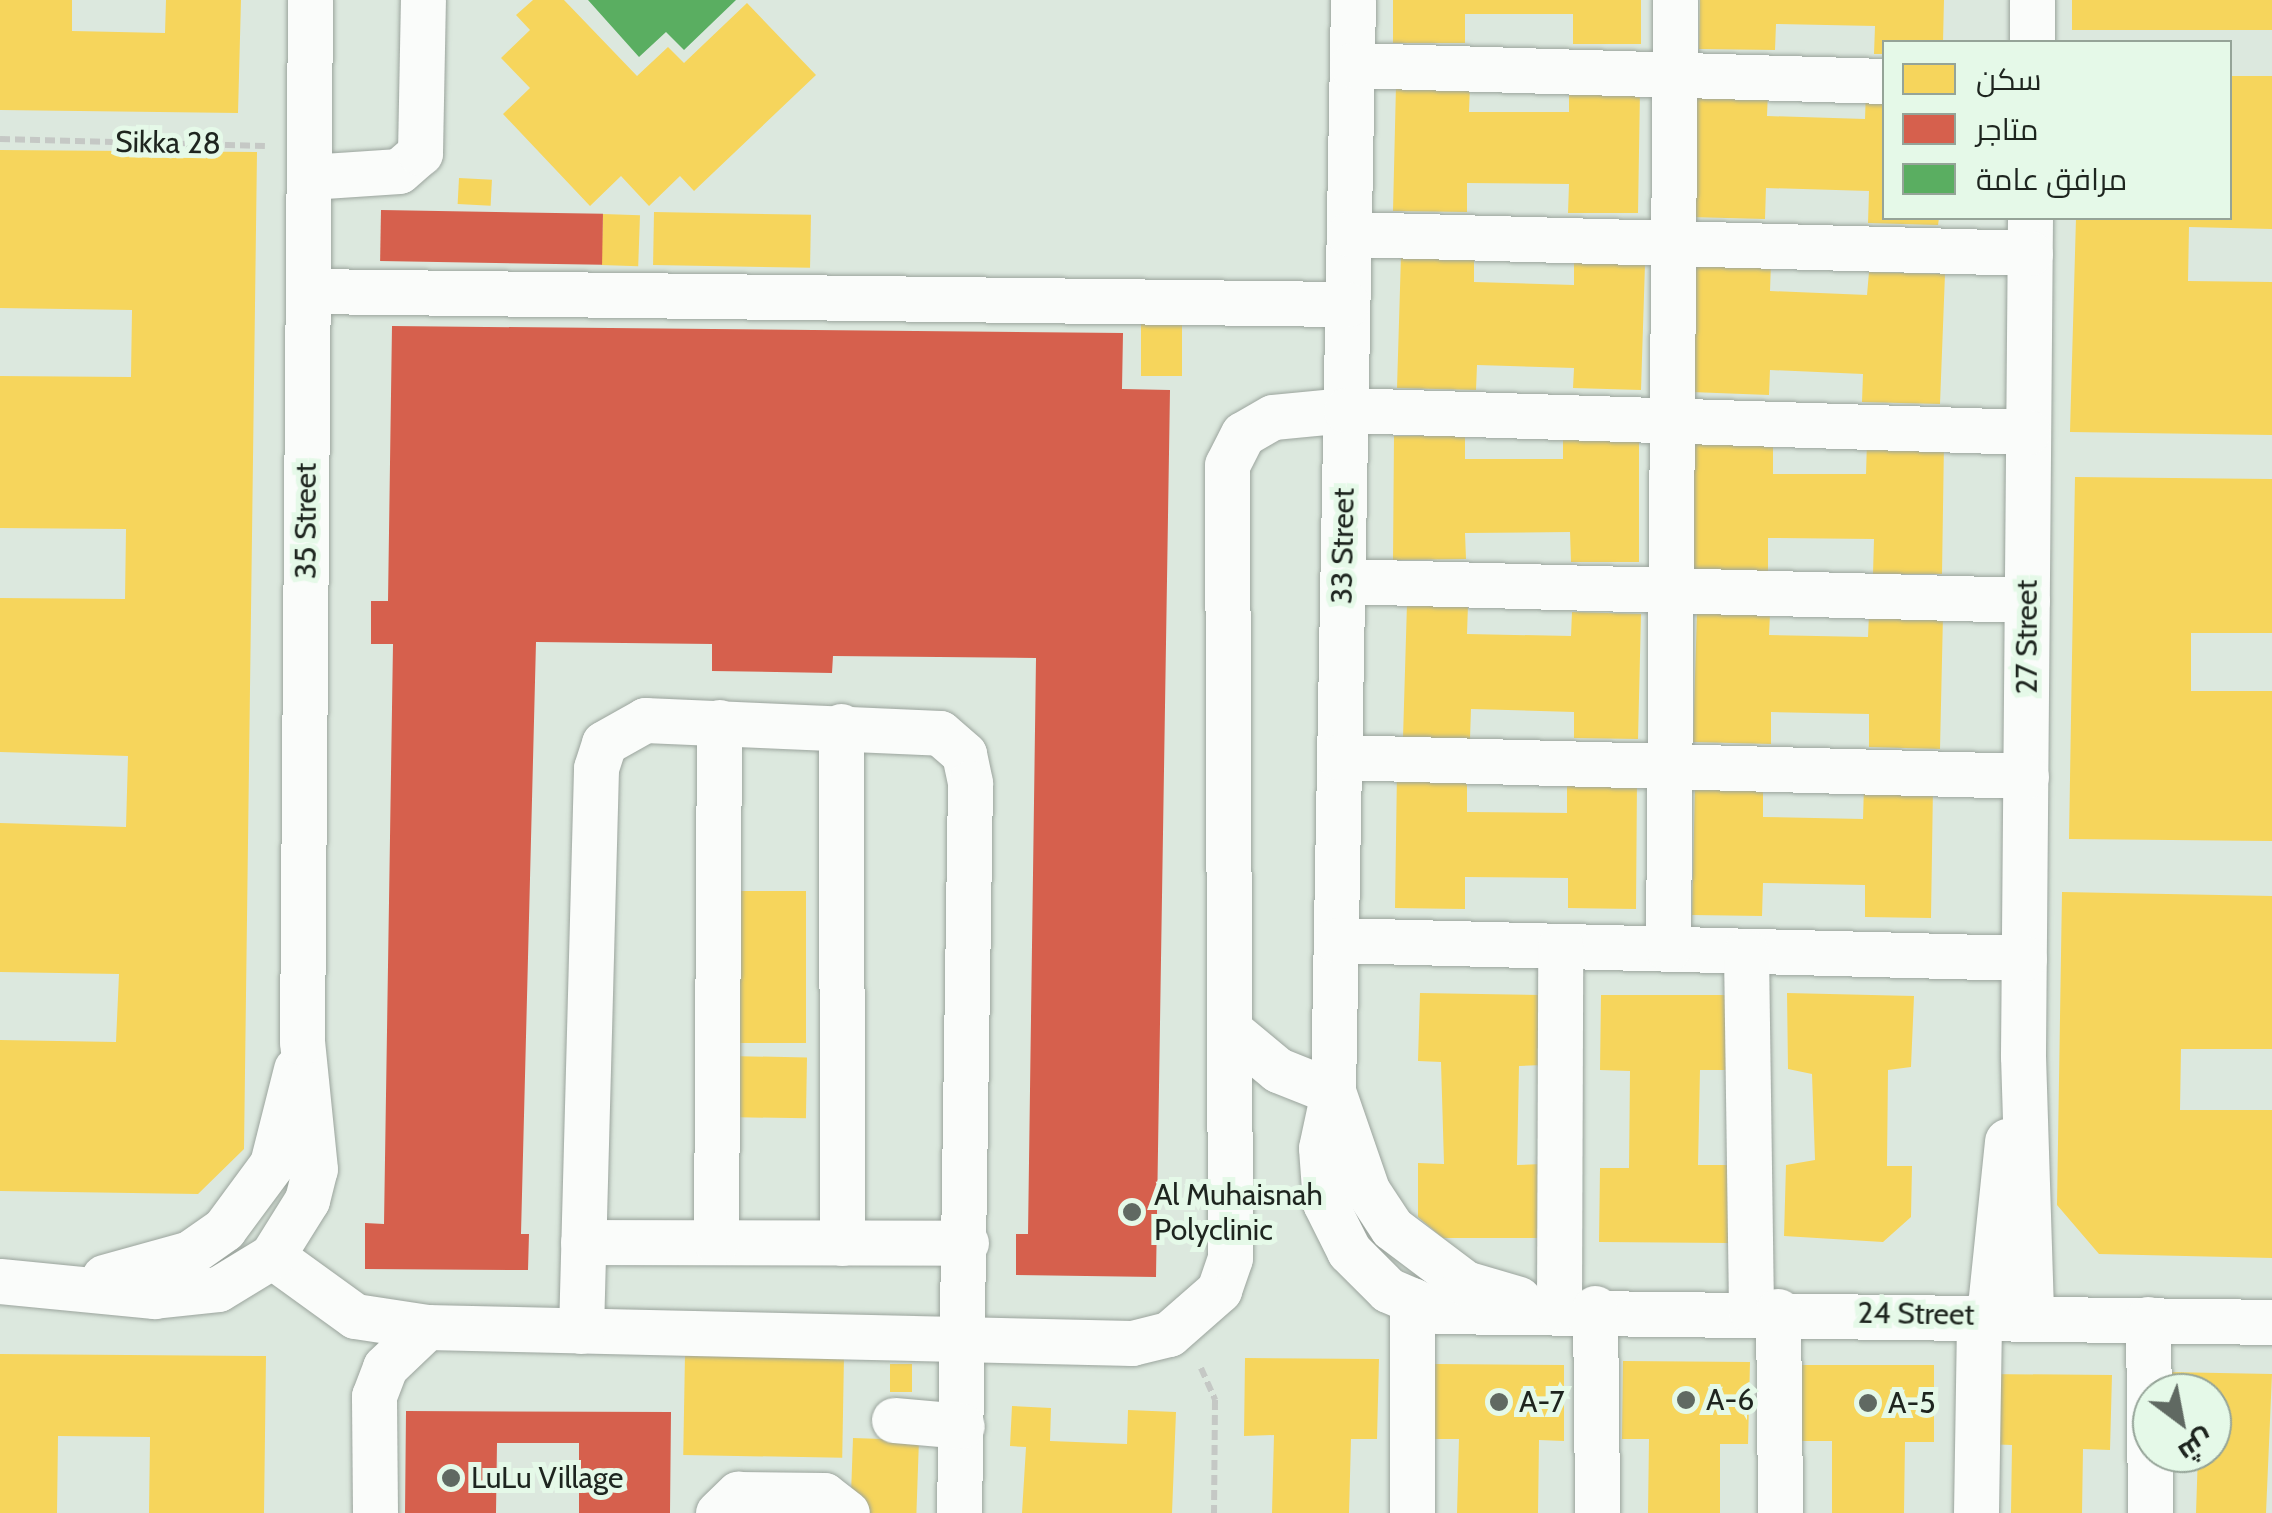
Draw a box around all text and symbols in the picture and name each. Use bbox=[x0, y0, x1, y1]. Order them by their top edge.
legend bbox=[1882, 40, 2232, 220]
text: سكن bbox=[1976, 61, 2042, 98]
text: متاجر bbox=[1976, 111, 2039, 148]
street label: Sikka 28 bbox=[115, 124, 221, 162]
text: مرافق عامة bbox=[1976, 161, 2127, 198]
street label: 35 Street bbox=[288, 463, 324, 579]
street label: 33 Street bbox=[1324, 488, 1362, 604]
street label: 27 Street bbox=[2009, 580, 2045, 694]
place label: Al Muhaisnah Polyclinic bbox=[1154, 1177, 1323, 1248]
marker: Al Muhaisnah Polyclinic bbox=[1119, 1199, 1145, 1225]
street label: 24 Street bbox=[1857, 1295, 1975, 1333]
north arrow bbox=[2132, 1373, 2232, 1473]
place label: A-6 bbox=[1706, 1382, 1754, 1418]
place label: A-7 bbox=[1519, 1384, 1565, 1420]
place label: A-5 bbox=[1888, 1385, 1935, 1421]
marker: A-6 bbox=[1675, 1389, 1697, 1411]
marker: A-7 bbox=[1488, 1391, 1510, 1413]
marker: A-5 bbox=[1857, 1392, 1879, 1414]
text: ش bbox=[2173, 1423, 2221, 1471]
place label: LuLu Village bbox=[471, 1460, 623, 1496]
marker: LuLu Village bbox=[440, 1467, 462, 1489]

